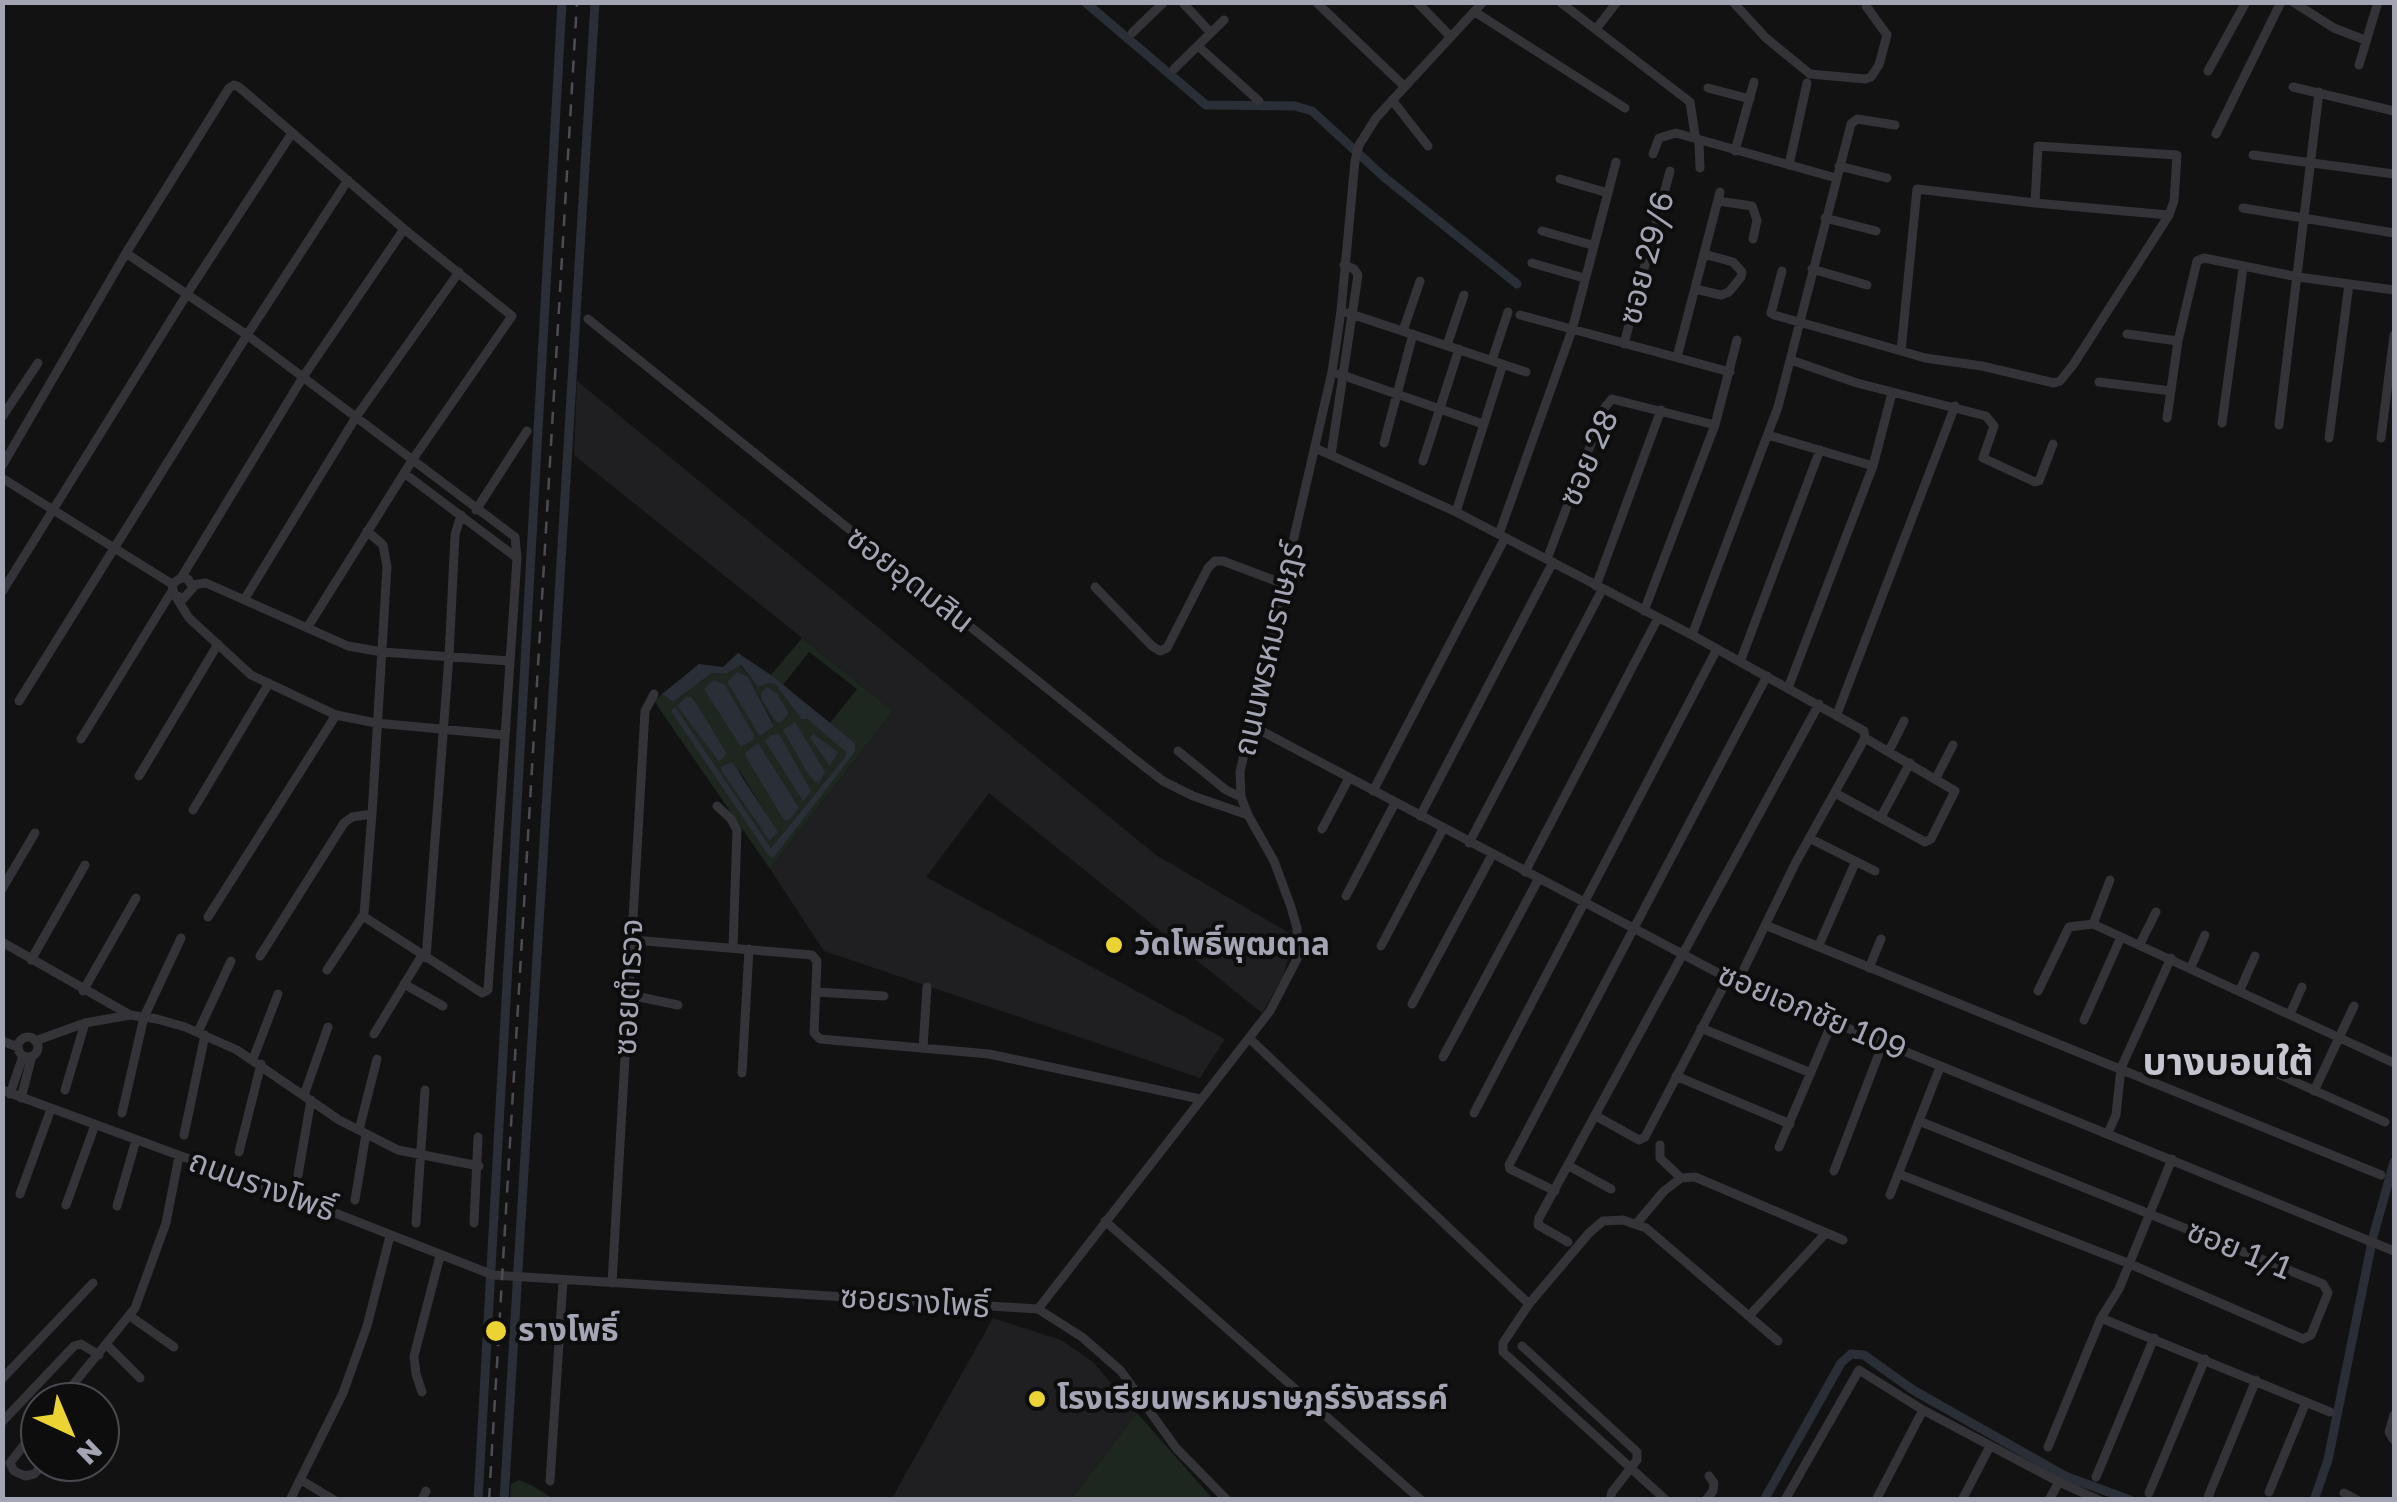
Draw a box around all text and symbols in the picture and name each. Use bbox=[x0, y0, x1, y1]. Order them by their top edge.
street label: ซอย 29/6 bbox=[1611, 187, 1683, 329]
street label: ซอย 28 bbox=[1551, 404, 1627, 512]
street label: ซอยอุดมสิน bbox=[839, 518, 981, 642]
street label: ถนนพรหมราษฎร์ bbox=[1226, 538, 1312, 760]
street label: ซอยตำรวจ bbox=[606, 918, 652, 1056]
place label: วัดโพธิ์พุฒตาล bbox=[1134, 926, 1330, 964]
marker: วัดโพธิ์พุฒตาล bbox=[1103, 934, 1125, 956]
street label: ซอยเอกชัย 109 bbox=[1712, 955, 1912, 1069]
district label: บางบอนใต้ bbox=[2143, 1040, 2313, 1086]
street label: ถนนรางโพธิ์ bbox=[183, 1142, 341, 1230]
street label: ซอย 1/1 bbox=[2181, 1212, 2297, 1288]
street label: ซอยรางโพธิ์ bbox=[839, 1278, 991, 1326]
place label: รางโพธิ์ bbox=[518, 1312, 619, 1350]
marker: รางโพธิ์ bbox=[483, 1318, 509, 1344]
place label: โรงเรียนพรหมราษฎร์รังสรรค์ bbox=[1057, 1380, 1448, 1418]
north arrow bbox=[20, 1382, 120, 1482]
marker: โรงเรียนพรหมราษฎร์รังสรรค์ bbox=[1026, 1388, 1048, 1410]
text: N bbox=[71, 1433, 109, 1472]

